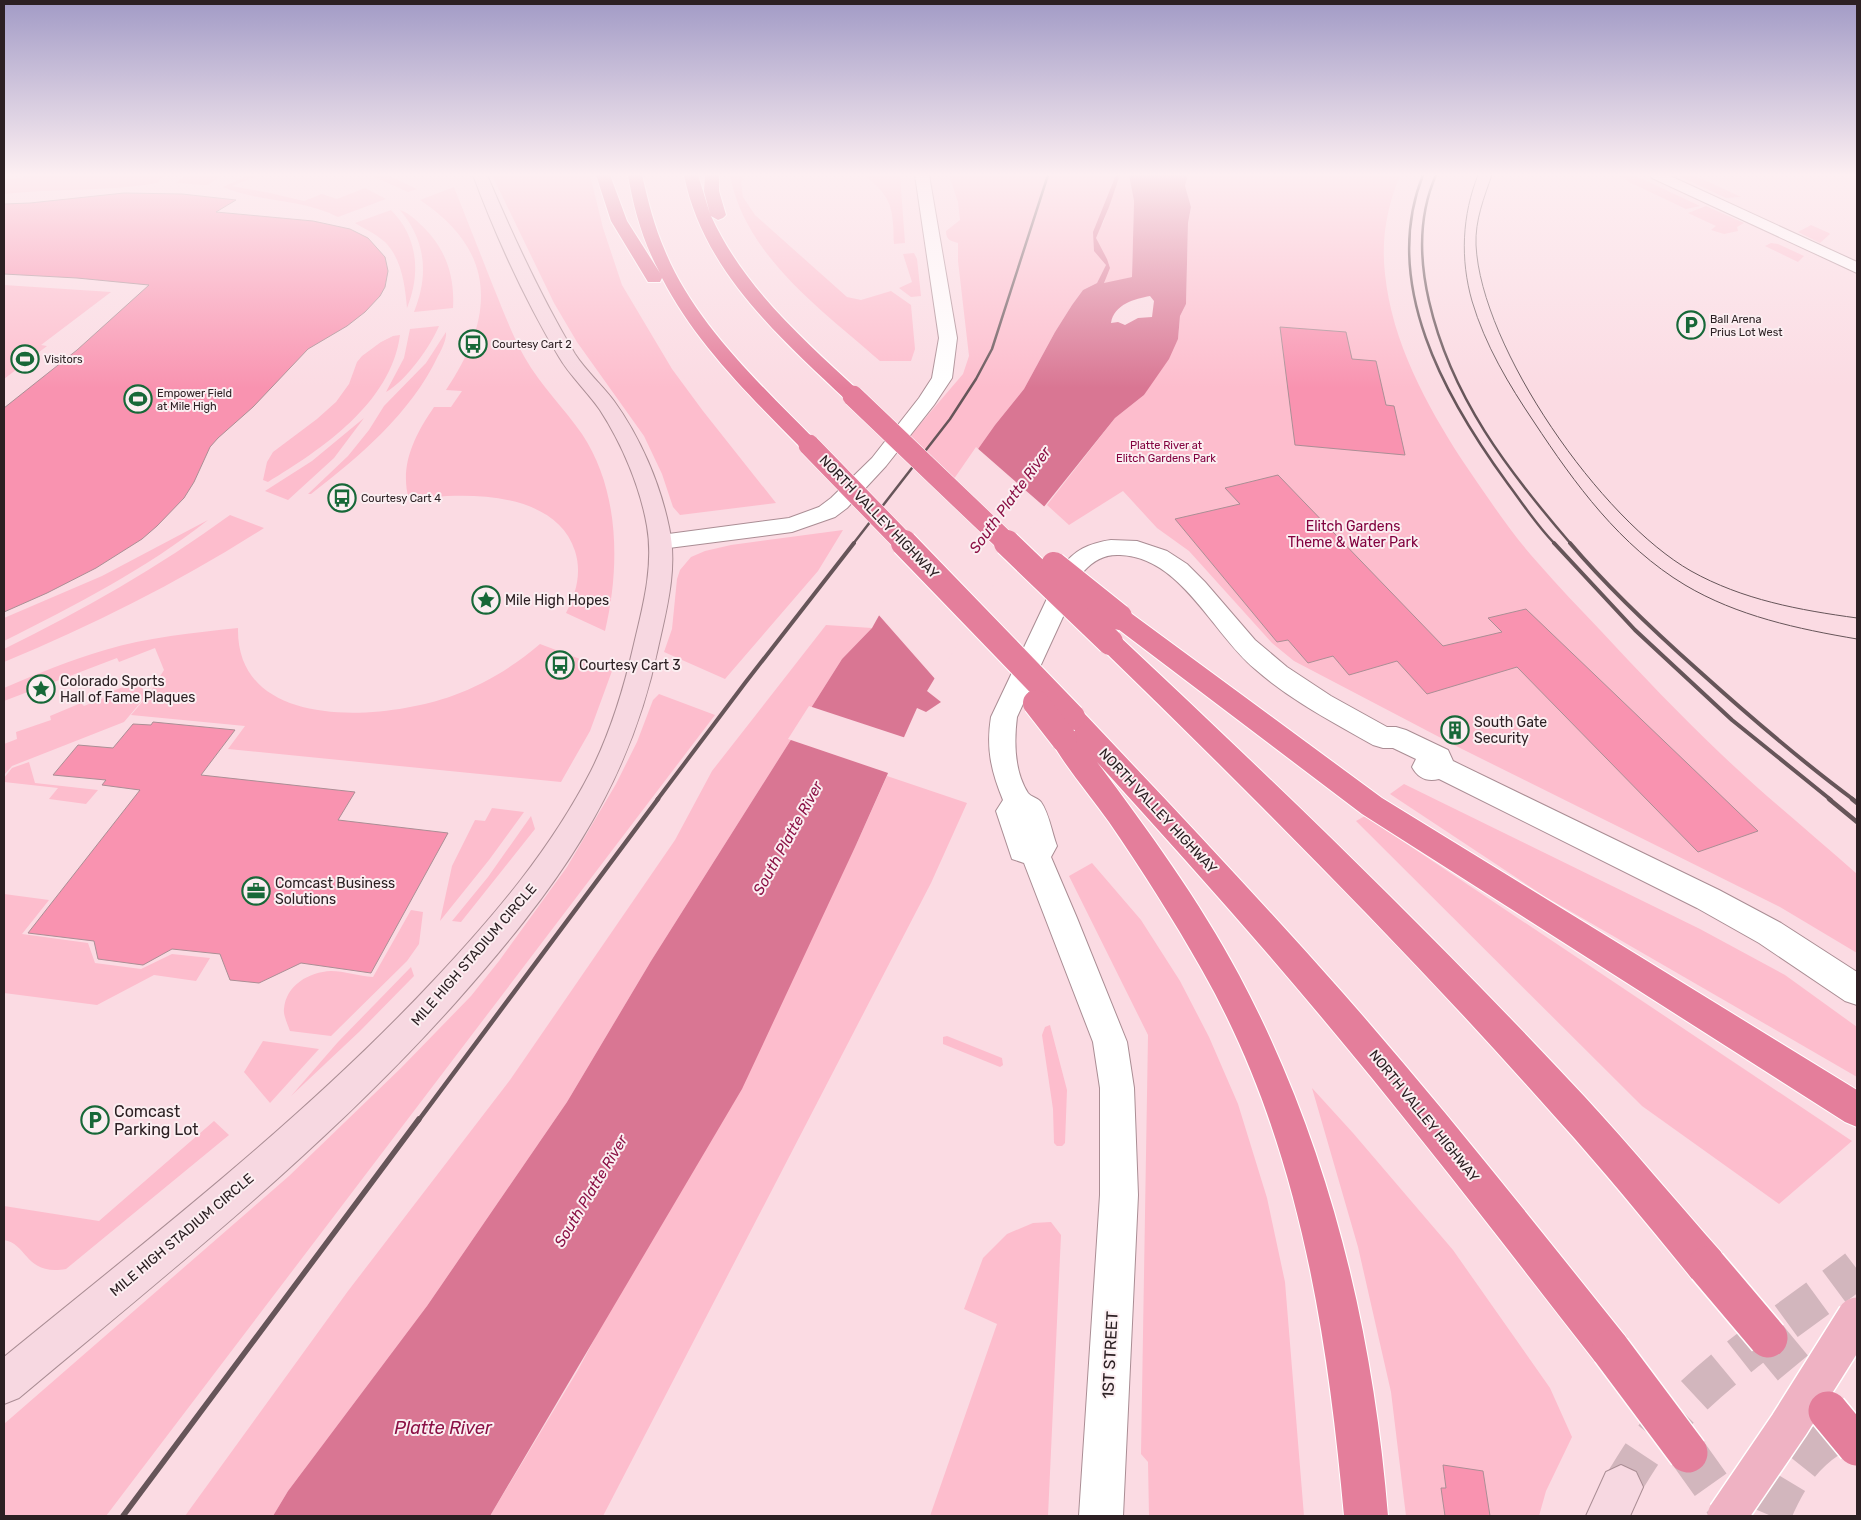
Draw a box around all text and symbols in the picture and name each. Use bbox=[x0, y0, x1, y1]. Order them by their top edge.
parking icon: Ball Arena Prius Lot West bbox=[1676, 310, 1706, 340]
place label: Ball Arena Prius Lot West bbox=[1710, 313, 1783, 339]
bus stop icon: Courtesy Cart 2 bbox=[458, 329, 488, 359]
place label: Courtesy Cart 2 bbox=[492, 338, 572, 351]
sports icon: Visitors bbox=[10, 344, 40, 374]
place label: Visitors bbox=[44, 353, 83, 366]
sports icon: Empower Field at Mile High bbox=[123, 384, 153, 414]
place label: Empower Field at Mile High bbox=[157, 387, 232, 413]
park label: Platte River at Elitch Gardens Park bbox=[1116, 439, 1216, 465]
water label: South Platte River bbox=[965, 442, 1055, 557]
street label: NORTH VALLEY HIGHWAY bbox=[815, 452, 943, 582]
bus stop icon: Courtesy Cart 4 bbox=[327, 483, 357, 513]
place label: Courtesy Cart 4 bbox=[361, 492, 441, 505]
park label: Elitch Gardens Theme & Water Park bbox=[1288, 518, 1419, 551]
place icon: Mile High Hopes bbox=[471, 585, 501, 615]
place label: Mile High Hopes bbox=[505, 592, 609, 609]
bus stop icon: Courtesy Cart 3 bbox=[545, 650, 575, 680]
place label: Courtesy Cart 3 bbox=[579, 657, 681, 674]
place label: Colorado Sports Hall of Fame Plaques bbox=[60, 673, 196, 706]
place icon: Colorado Sports Hall of Fame Plaques bbox=[26, 674, 56, 704]
place label: South Gate Security bbox=[1474, 714, 1547, 747]
building icon: South Gate Security bbox=[1440, 715, 1470, 745]
street label: NORTH VALLEY HIGHWAY bbox=[1095, 745, 1221, 877]
water label: South Platte River bbox=[749, 777, 827, 898]
place label: Comcast Business Solutions bbox=[275, 875, 395, 908]
office icon: Comcast Business Solutions bbox=[241, 876, 271, 906]
street label: MILE HIGH STADIUM CIRCLE bbox=[408, 881, 540, 1029]
street label: NORTH VALLEY HIGHWAY bbox=[1365, 1046, 1483, 1186]
place label: Comcast Parking Lot bbox=[114, 1102, 199, 1139]
parking icon: Comcast Parking Lot bbox=[80, 1105, 110, 1135]
water label: South Platte River bbox=[551, 1131, 632, 1250]
street label: MILE HIGH STADIUM CIRCLE bbox=[107, 1170, 257, 1300]
street label: 1ST STREET bbox=[1098, 1311, 1122, 1399]
water label: Platte River bbox=[394, 1417, 493, 1439]

